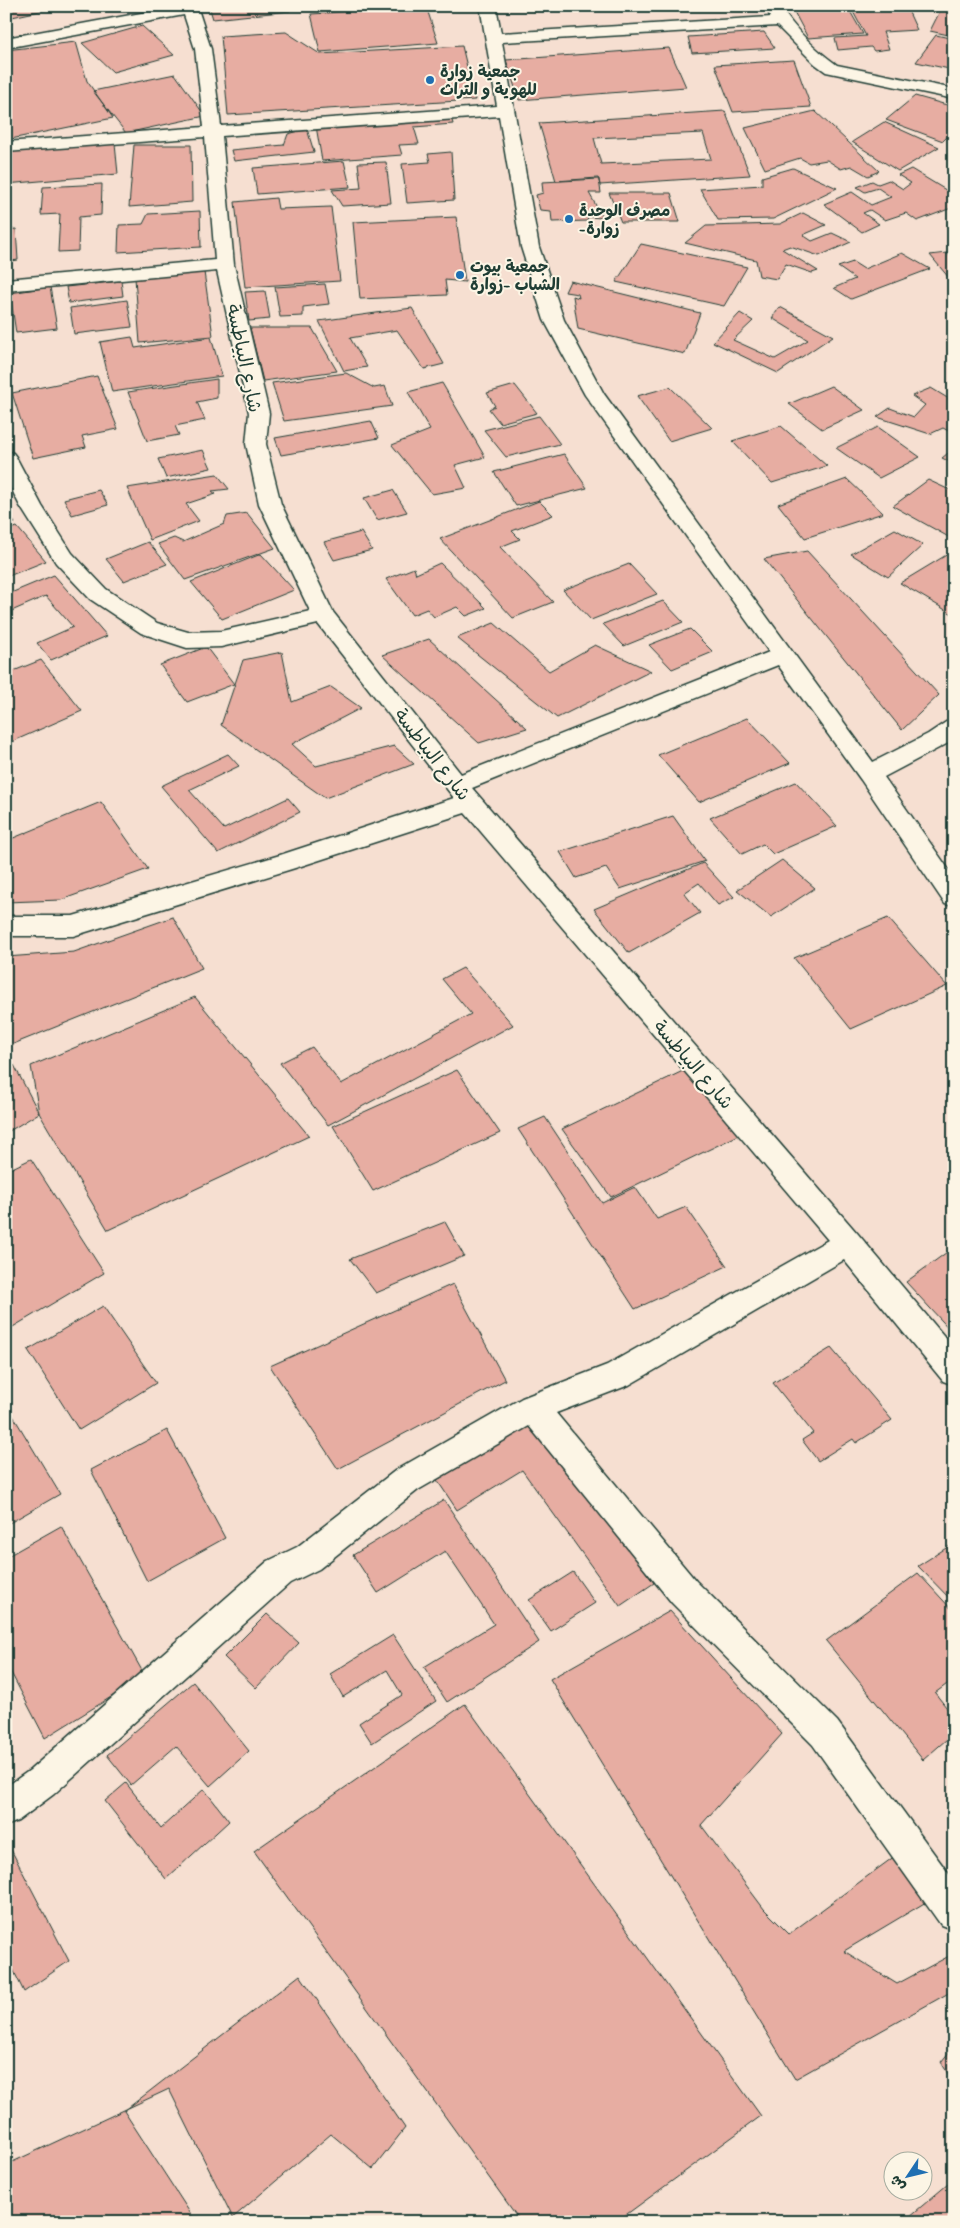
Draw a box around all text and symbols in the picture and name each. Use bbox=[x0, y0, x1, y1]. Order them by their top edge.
place label: جمعية زوارة للهوية و التراث bbox=[440, 62, 537, 101]
marker: جمعية زوارة للهوية و التراث bbox=[424, 74, 436, 86]
place label: مصرف الوحدة -زوارة bbox=[579, 201, 670, 240]
marker: مصرف الوحدة -زوارة bbox=[563, 213, 575, 225]
place label: جمعية بيوت الشباب -زوارة bbox=[470, 257, 560, 296]
marker: جمعية بيوت الشباب -زوارة bbox=[454, 269, 466, 281]
street label: شارع البياطسة bbox=[220, 302, 267, 415]
street label: شارع البياطسة bbox=[388, 704, 476, 806]
street label: شارع البياطسة bbox=[647, 1015, 739, 1115]
north arrow bbox=[882, 2150, 932, 2200]
text: ش bbox=[886, 2171, 910, 2194]

